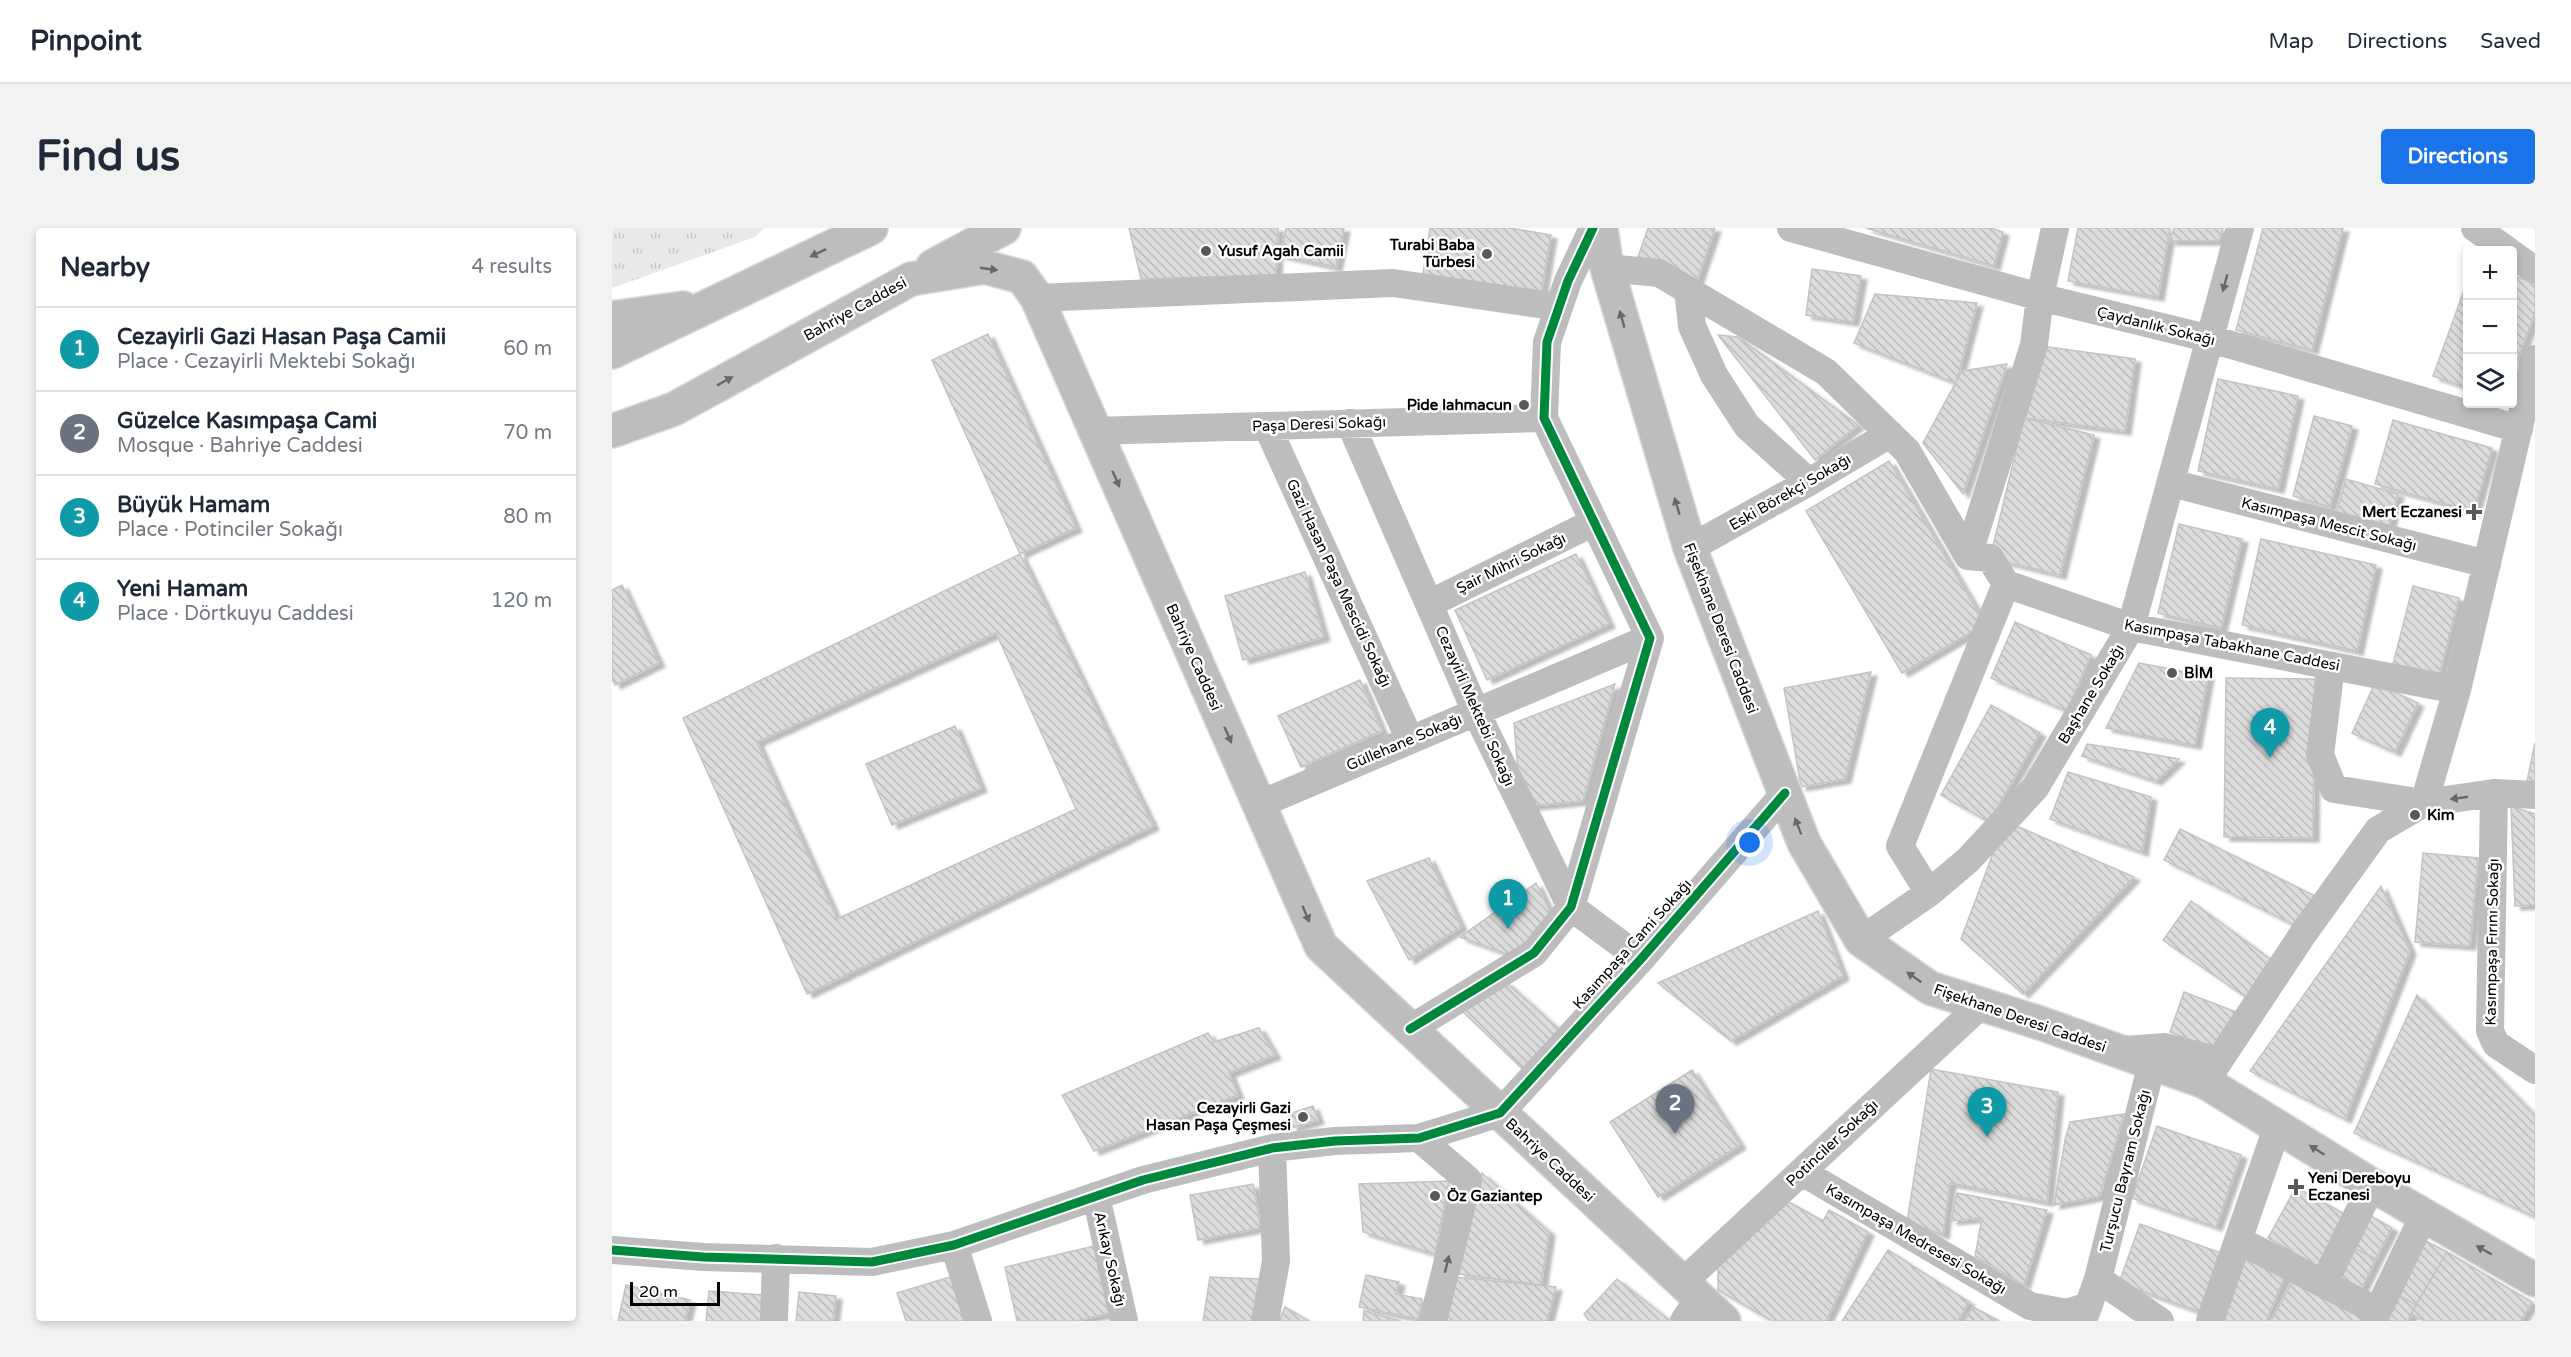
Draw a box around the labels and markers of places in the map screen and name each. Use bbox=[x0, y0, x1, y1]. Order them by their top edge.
place label: Turabi Baba Türbesi bbox=[1389, 236, 1475, 271]
place label: Yusuf Agah Camii bbox=[1218, 242, 1344, 261]
marker: Yusuf Agah Camii bbox=[1199, 244, 1213, 258]
marker: Turabi Baba Türbesi bbox=[1480, 247, 1494, 261]
place label: Pide lahmacun bbox=[1407, 396, 1512, 414]
marker: Pide lahmacun bbox=[1517, 398, 1531, 412]
place label: Mert Eczanesi bbox=[2362, 503, 2462, 521]
marker: Mert Eczanesi bbox=[2467, 505, 2481, 519]
place label: BİM bbox=[2184, 664, 2213, 682]
marker: BİM bbox=[2165, 666, 2179, 680]
pin: 4 bbox=[2250, 708, 2290, 758]
place label: Kim bbox=[2427, 806, 2455, 824]
marker: Kim bbox=[2408, 808, 2422, 822]
pin: 1 bbox=[1488, 880, 1528, 929]
pin: 2 bbox=[1656, 1084, 1694, 1134]
pin: 3 bbox=[1968, 1088, 2006, 1137]
place label: Cezayirli Gazi Hasan Paşa Çeşmesi bbox=[1146, 1099, 1291, 1135]
marker: Cezayirli Gazi Hasan Paşa Çeşmesi bbox=[1296, 1110, 1310, 1124]
place label: Yeni Dereboyu Eczanesi bbox=[2308, 1169, 2411, 1204]
marker: Yeni Dereboyu Eczanesi bbox=[2289, 1180, 2303, 1194]
place label: Öz Gaziantep bbox=[1447, 1187, 1543, 1206]
marker: Öz Gaziantep bbox=[1428, 1189, 1442, 1203]

